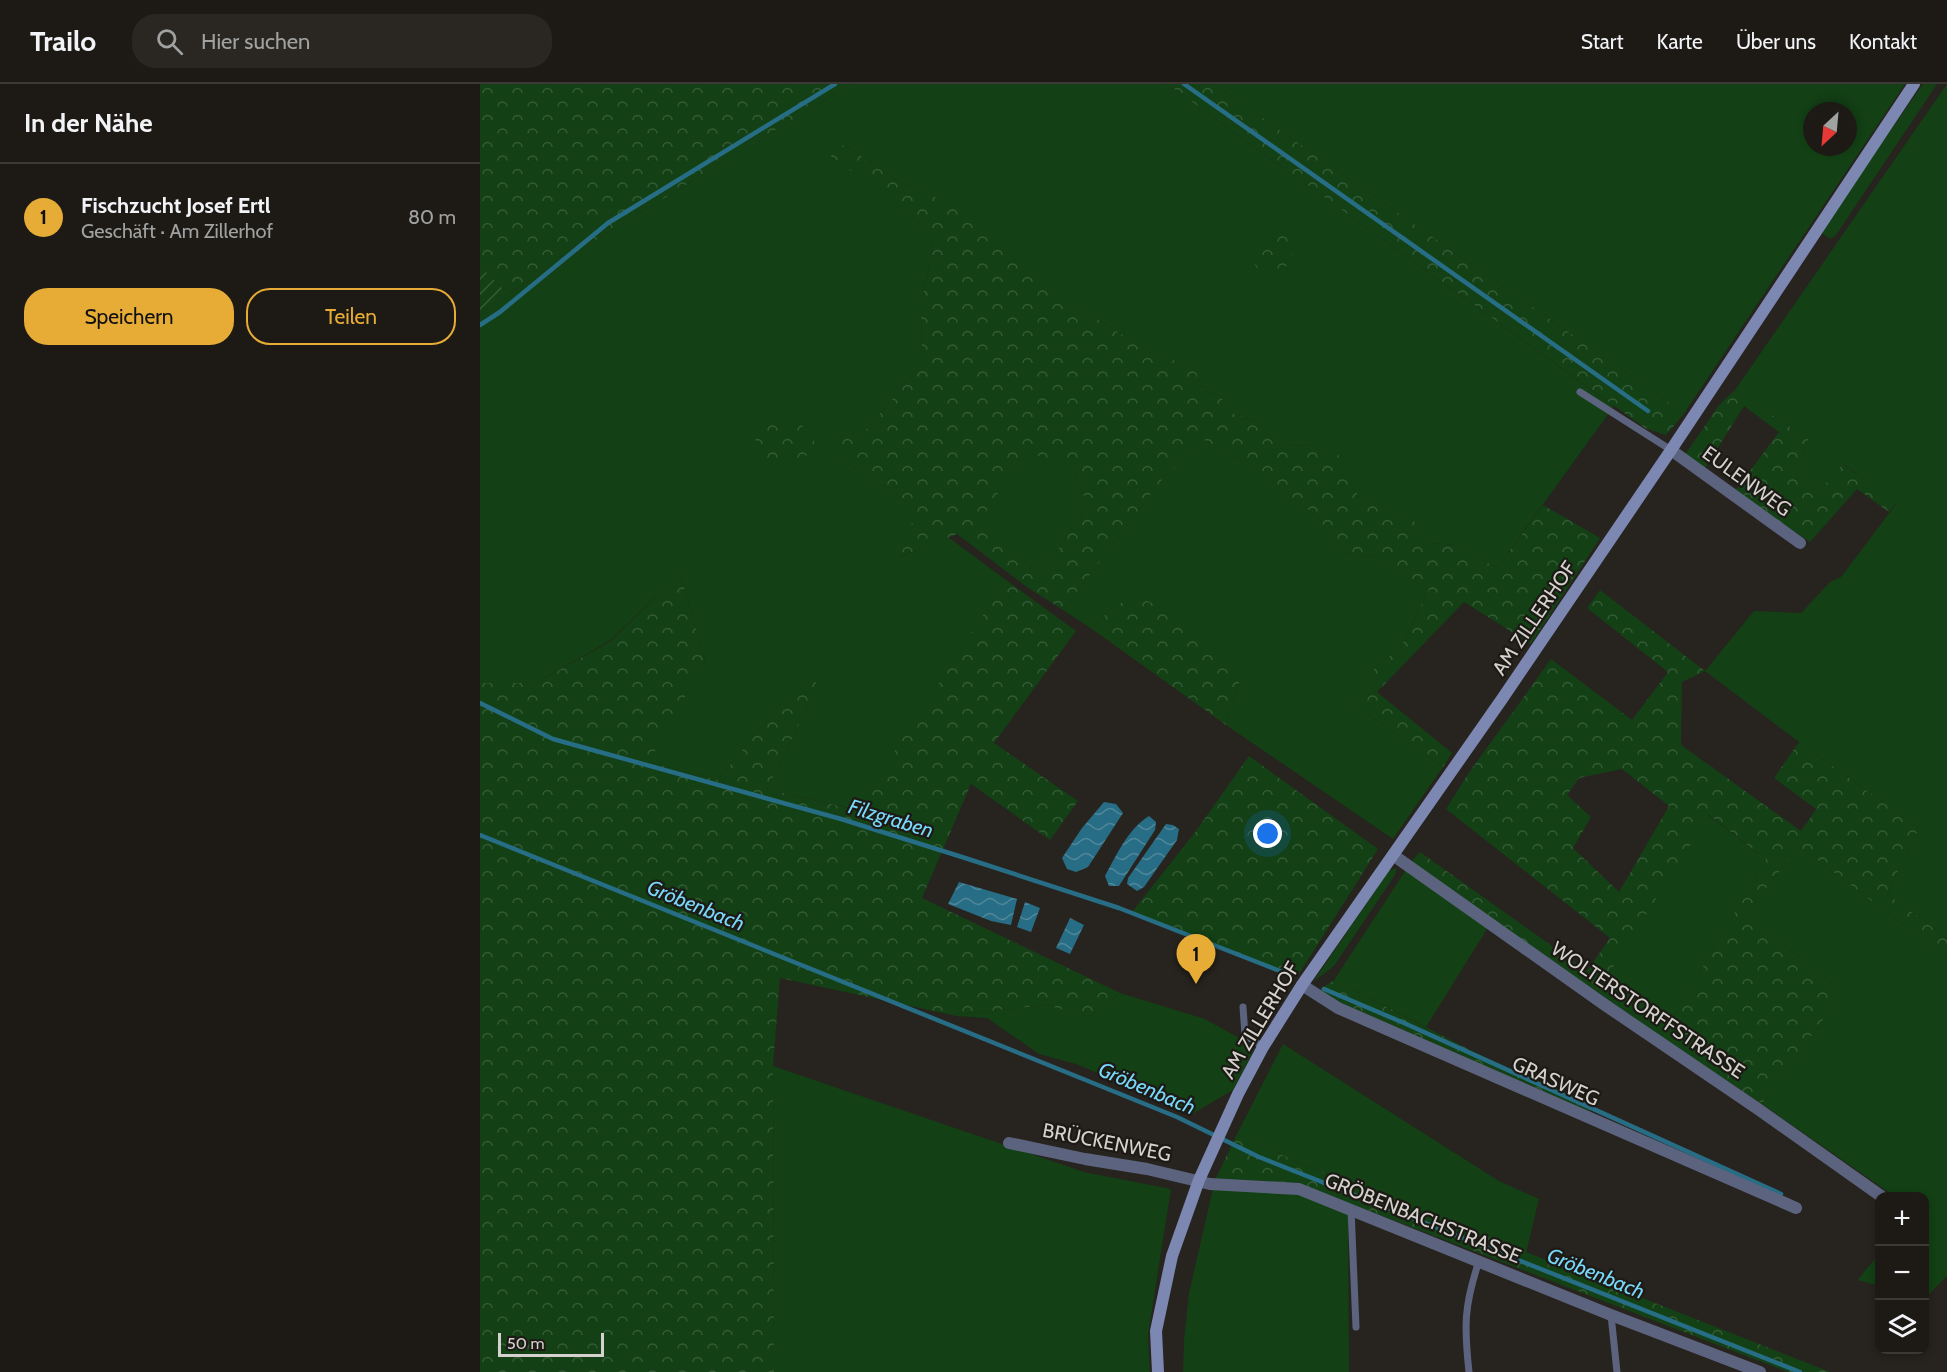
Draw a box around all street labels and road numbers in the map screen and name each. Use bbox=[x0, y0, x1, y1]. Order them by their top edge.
street label: EULENWEG bbox=[1698, 441, 1796, 521]
street label: AM ZILLERHOF bbox=[1487, 556, 1581, 680]
street label: WOLTERSTORFFSTRASSE bbox=[1547, 936, 1749, 1084]
street label: AM ZILLERHOF bbox=[1216, 957, 1305, 1083]
street label: GRASWEG bbox=[1509, 1051, 1603, 1111]
street label: BRÜCKENWEG bbox=[1041, 1118, 1173, 1166]
street label: GRÖBENBACHSTRASSE bbox=[1321, 1168, 1525, 1268]

